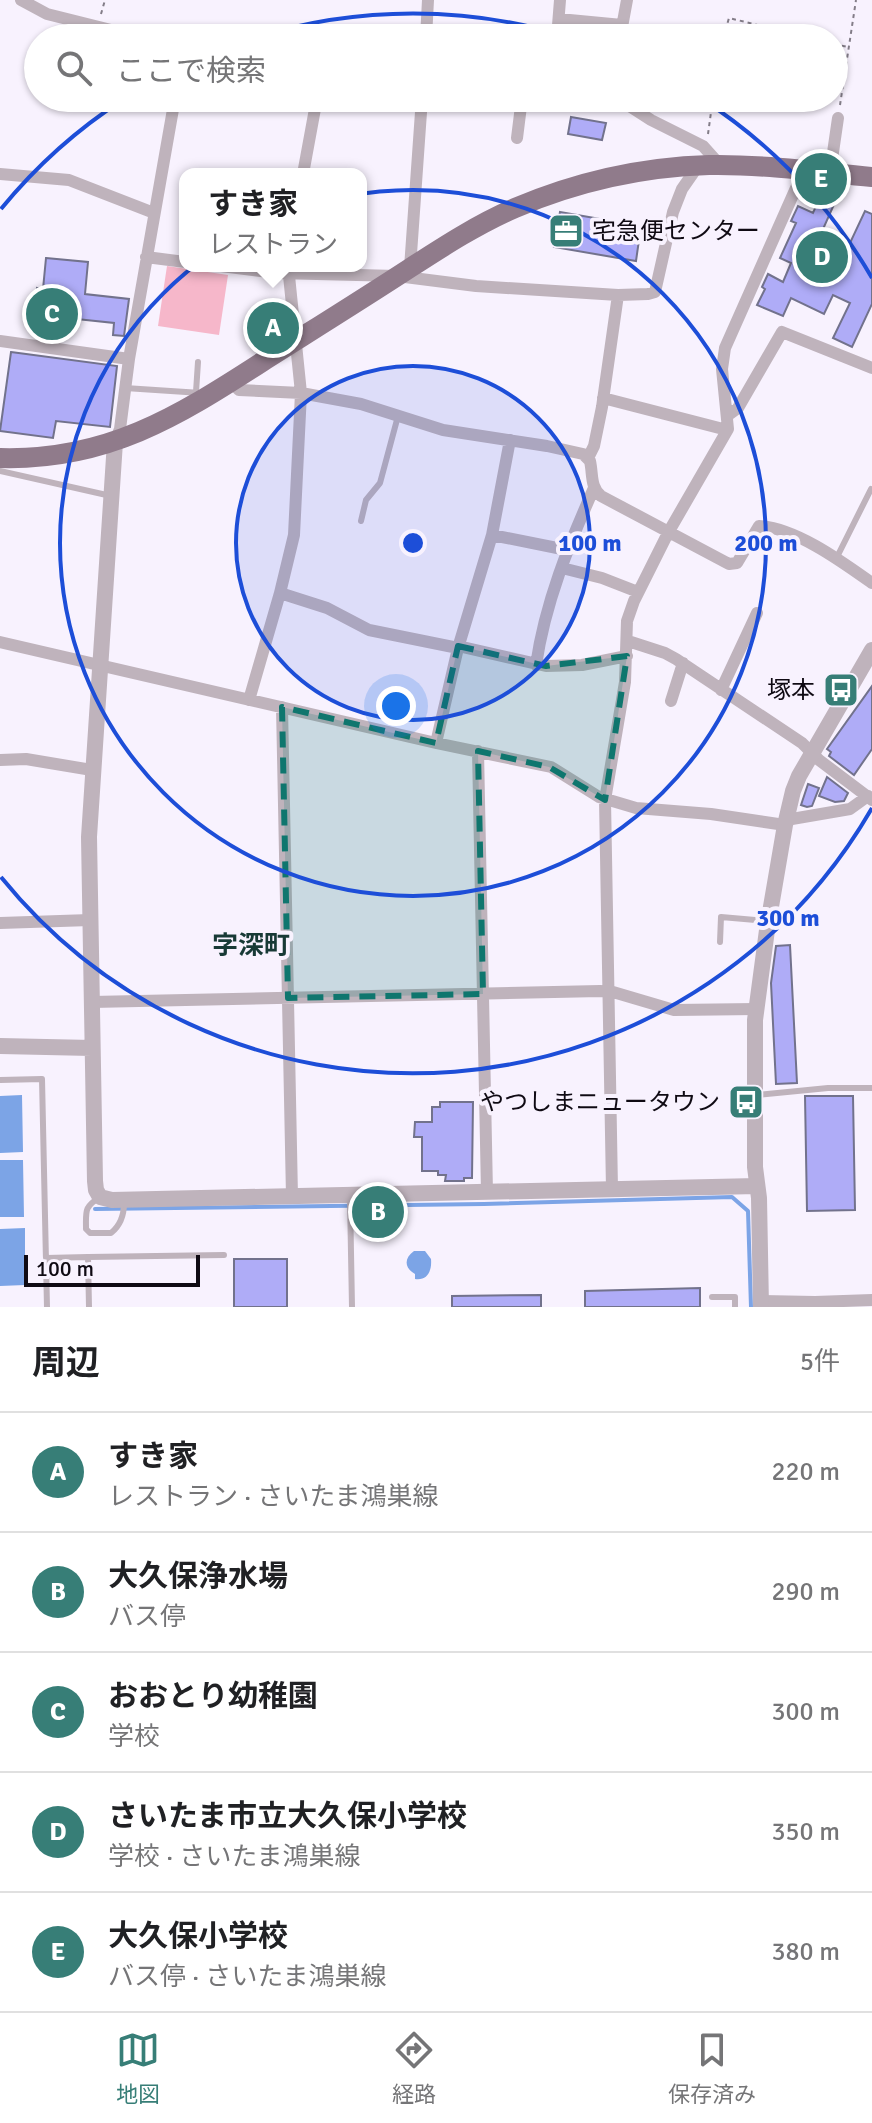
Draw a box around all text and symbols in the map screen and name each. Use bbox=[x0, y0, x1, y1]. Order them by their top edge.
search box bbox=[24, 24, 848, 112]
icon: search bbox=[52, 46, 96, 90]
text: ここで検索 bbox=[116, 53, 266, 90]
pin: E bbox=[795, 149, 847, 209]
popup bbox=[179, 168, 367, 272]
text: すき家 bbox=[208, 186, 298, 223]
office icon: 宅急便センター bbox=[547, 212, 585, 250]
place label: 宅急便センター bbox=[592, 216, 760, 246]
pin: D bbox=[796, 227, 848, 287]
text: レストラン bbox=[208, 229, 338, 261]
pin: C bbox=[26, 284, 78, 344]
pin: A bbox=[247, 298, 299, 358]
text: 100 m bbox=[558, 528, 622, 558]
text: 200 m bbox=[734, 528, 798, 558]
centre of rings bbox=[399, 529, 427, 557]
bus stop icon: 塚本 bbox=[822, 671, 860, 709]
place label: 塚本 bbox=[767, 675, 815, 705]
your location bbox=[376, 686, 416, 726]
text: 300 m bbox=[756, 903, 820, 933]
district label: 字深町 bbox=[212, 930, 290, 962]
bus stop icon: やつしまニュータウン bbox=[727, 1083, 765, 1121]
place label: やつしまニュータウン bbox=[480, 1087, 720, 1117]
pin: B bbox=[352, 1182, 404, 1242]
scale bar bbox=[24, 1251, 200, 1287]
text: 100 m bbox=[36, 1255, 94, 1282]
text: 周辺 bbox=[32, 1342, 100, 1384]
text: 5件 bbox=[800, 1346, 840, 1378]
text: すき家 bbox=[108, 1438, 198, 1475]
text: A bbox=[50, 1456, 66, 1488]
text: 220 m bbox=[771, 1456, 840, 1488]
text: レストラン · さいたま鴻巣線 bbox=[108, 1481, 439, 1513]
text: 大久保浄水場 bbox=[108, 1558, 288, 1595]
text: B bbox=[50, 1576, 66, 1608]
text: 290 m bbox=[771, 1576, 840, 1608]
text: バス停 bbox=[108, 1601, 186, 1633]
text: おおとり幼稚園 bbox=[108, 1678, 318, 1715]
text: C bbox=[50, 1696, 66, 1728]
text: 300 m bbox=[771, 1696, 840, 1728]
text: 学校 bbox=[108, 1721, 160, 1753]
text: さいたま市立大久保小学校 bbox=[108, 1798, 467, 1835]
text: D bbox=[49, 1816, 67, 1848]
text: 350 m bbox=[771, 1816, 840, 1848]
text: 学校 · さいたま鴻巣線 bbox=[108, 1841, 361, 1873]
text: 大久保小学校 bbox=[108, 1918, 288, 1955]
text: E bbox=[51, 1936, 65, 1968]
text: 380 m bbox=[771, 1936, 840, 1968]
text: バス停 · さいたま鴻巣線 bbox=[108, 1961, 387, 1993]
tab: 地図 bbox=[116, 2028, 160, 2108]
tab: 経路 bbox=[392, 2028, 436, 2108]
tab: 保存済み bbox=[668, 2028, 756, 2108]

